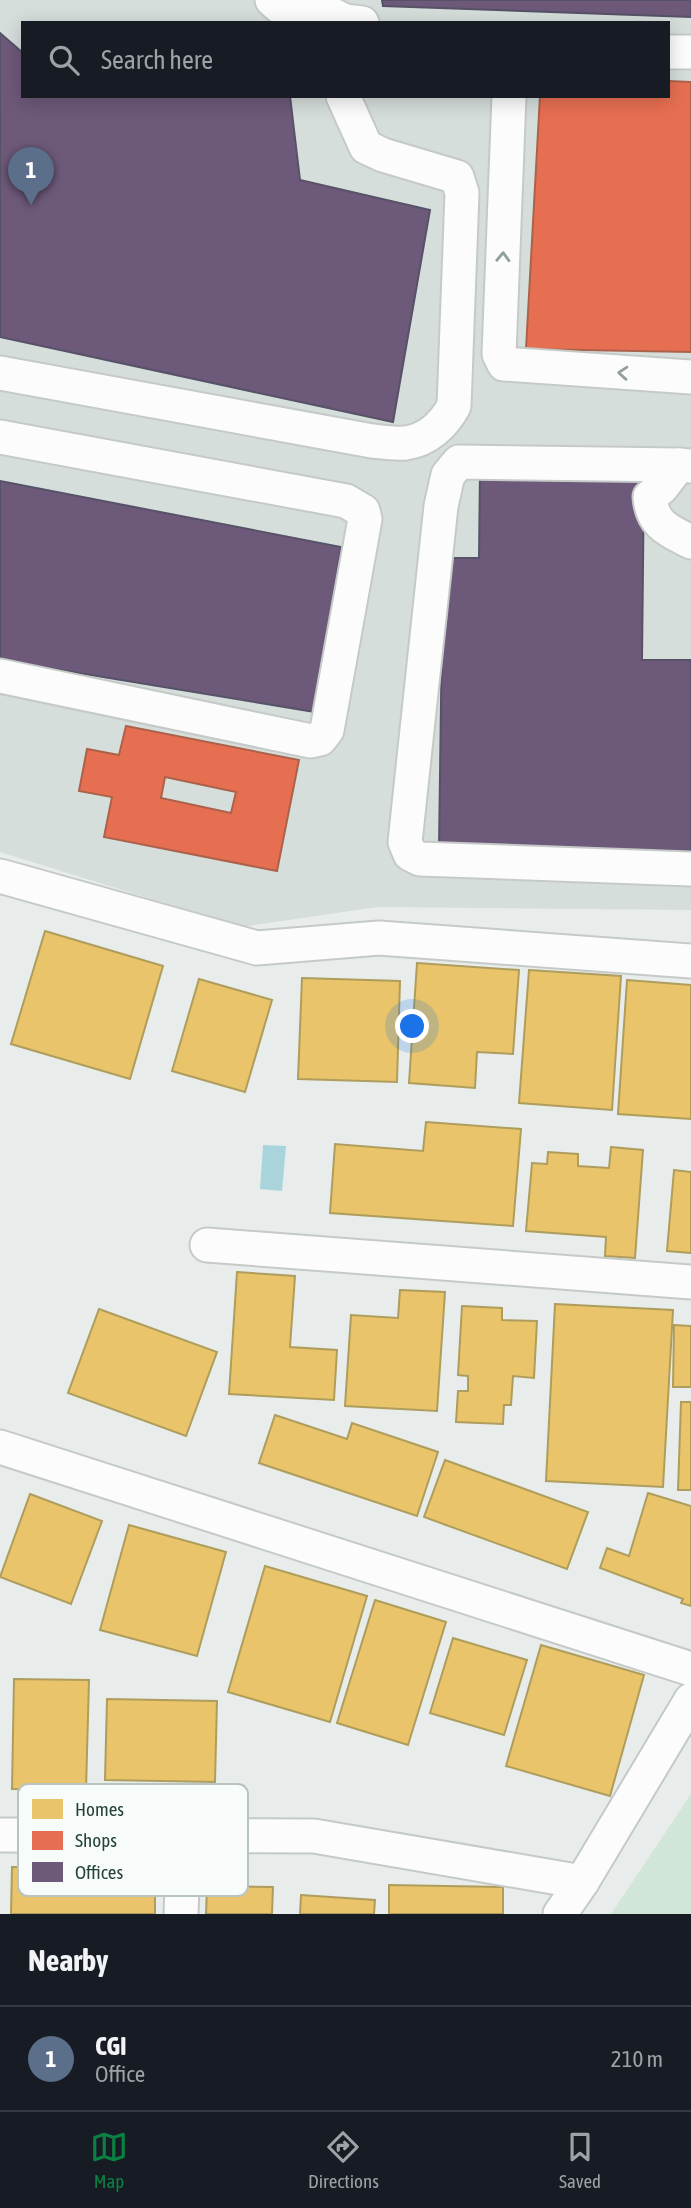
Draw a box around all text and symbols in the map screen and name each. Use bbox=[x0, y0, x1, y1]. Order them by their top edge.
search box bbox=[21, 21, 670, 98]
icon: search bbox=[45, 41, 83, 79]
text: Search here bbox=[101, 45, 213, 75]
pin: 1 bbox=[8, 147, 54, 205]
one-way arrow bbox=[496, 251, 511, 262]
one-way arrow bbox=[617, 365, 628, 380]
your location bbox=[395, 1009, 429, 1043]
legend bbox=[18, 1784, 248, 1896]
text: Homes bbox=[75, 1798, 124, 1820]
text: Shops bbox=[75, 1829, 117, 1851]
text: Offices bbox=[75, 1861, 123, 1883]
text: Nearby bbox=[28, 1943, 108, 1977]
text: CGI bbox=[95, 2031, 127, 2061]
text: 1 bbox=[46, 2046, 56, 2072]
text: 210 m bbox=[611, 2046, 663, 2072]
text: Office bbox=[95, 2061, 145, 2087]
tab: Map bbox=[90, 2128, 128, 2192]
tab: Directions bbox=[308, 2128, 379, 2192]
tab: Saved bbox=[559, 2128, 601, 2192]

